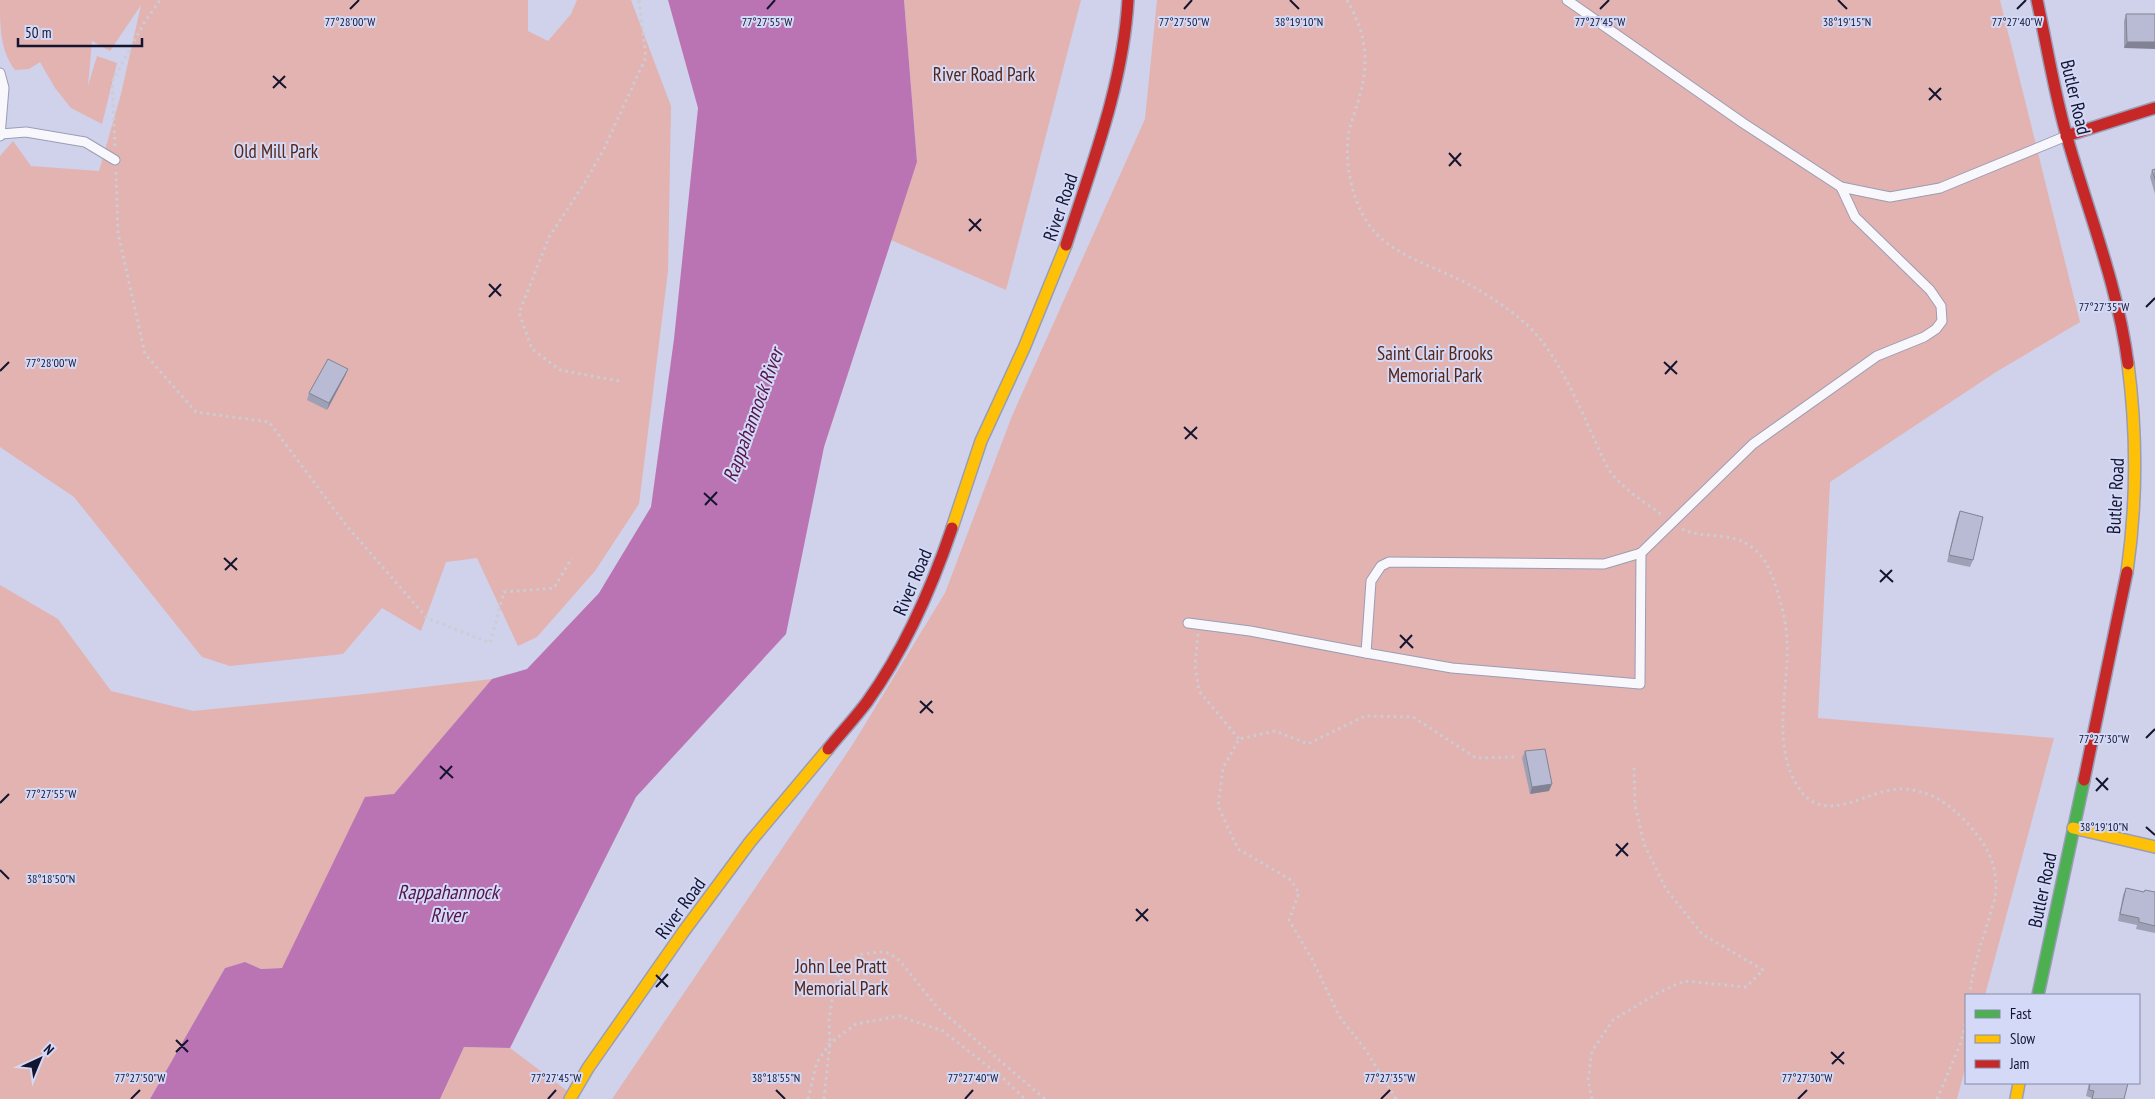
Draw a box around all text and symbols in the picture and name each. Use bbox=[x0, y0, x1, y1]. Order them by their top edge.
text: 77°28'00"W bbox=[325, 14, 375, 29]
text: 77°27'55"W bbox=[742, 14, 792, 29]
text: 77°27'50"W bbox=[1159, 14, 1209, 29]
text: 38°19'10"N bbox=[1275, 14, 1323, 29]
text: 77°27'45"W bbox=[1575, 14, 1625, 29]
text: 38°19'15"N bbox=[1823, 14, 1871, 29]
text: 77°27'40"W bbox=[1992, 14, 2042, 29]
scale bar bbox=[18, 15, 141, 47]
text: 50 m bbox=[25, 23, 51, 42]
street label: Butler Road bbox=[2056, 57, 2096, 137]
park label: River Road Park bbox=[933, 62, 1036, 86]
park label: Old Mill Park bbox=[234, 139, 319, 163]
street label: River Road bbox=[1037, 170, 1083, 244]
text: 77°27'35"W bbox=[2079, 299, 2129, 314]
park label: Saint Clair Brooks Memorial Park bbox=[1377, 341, 1493, 387]
water label: Rappahannock River bbox=[717, 342, 790, 485]
text: 77°28'00"W bbox=[26, 355, 76, 370]
street label: Butler Road bbox=[2101, 457, 2129, 535]
street label: River Road bbox=[887, 545, 937, 619]
text: 77°27'30"W bbox=[2079, 731, 2129, 746]
text: 77°27'55"W bbox=[26, 786, 76, 801]
text: 38°19'10"N bbox=[2080, 819, 2128, 834]
street label: Butler Road bbox=[2022, 850, 2062, 930]
text: 38°18'50"N bbox=[27, 871, 75, 886]
street label: River Road bbox=[650, 873, 710, 943]
water label: Rappahannock River bbox=[398, 879, 501, 928]
park label: John Lee Pratt Memorial Park bbox=[794, 954, 889, 1000]
legend bbox=[1965, 994, 2140, 1084]
text: Fast bbox=[2010, 1004, 2031, 1023]
text: Slow bbox=[2010, 1029, 2035, 1048]
north arrow bbox=[15, 1034, 65, 1084]
text: N bbox=[40, 1041, 58, 1059]
text: Jam bbox=[2009, 1054, 2029, 1073]
text: 77°27'50"W bbox=[115, 1070, 165, 1085]
text: 77°27'45"W bbox=[531, 1070, 581, 1085]
text: 38°18'55"N bbox=[752, 1070, 800, 1085]
text: 77°27'40"W bbox=[948, 1070, 998, 1085]
text: 77°27'35"W bbox=[1365, 1070, 1415, 1085]
text: 77°27'30"W bbox=[1782, 1070, 1832, 1085]

